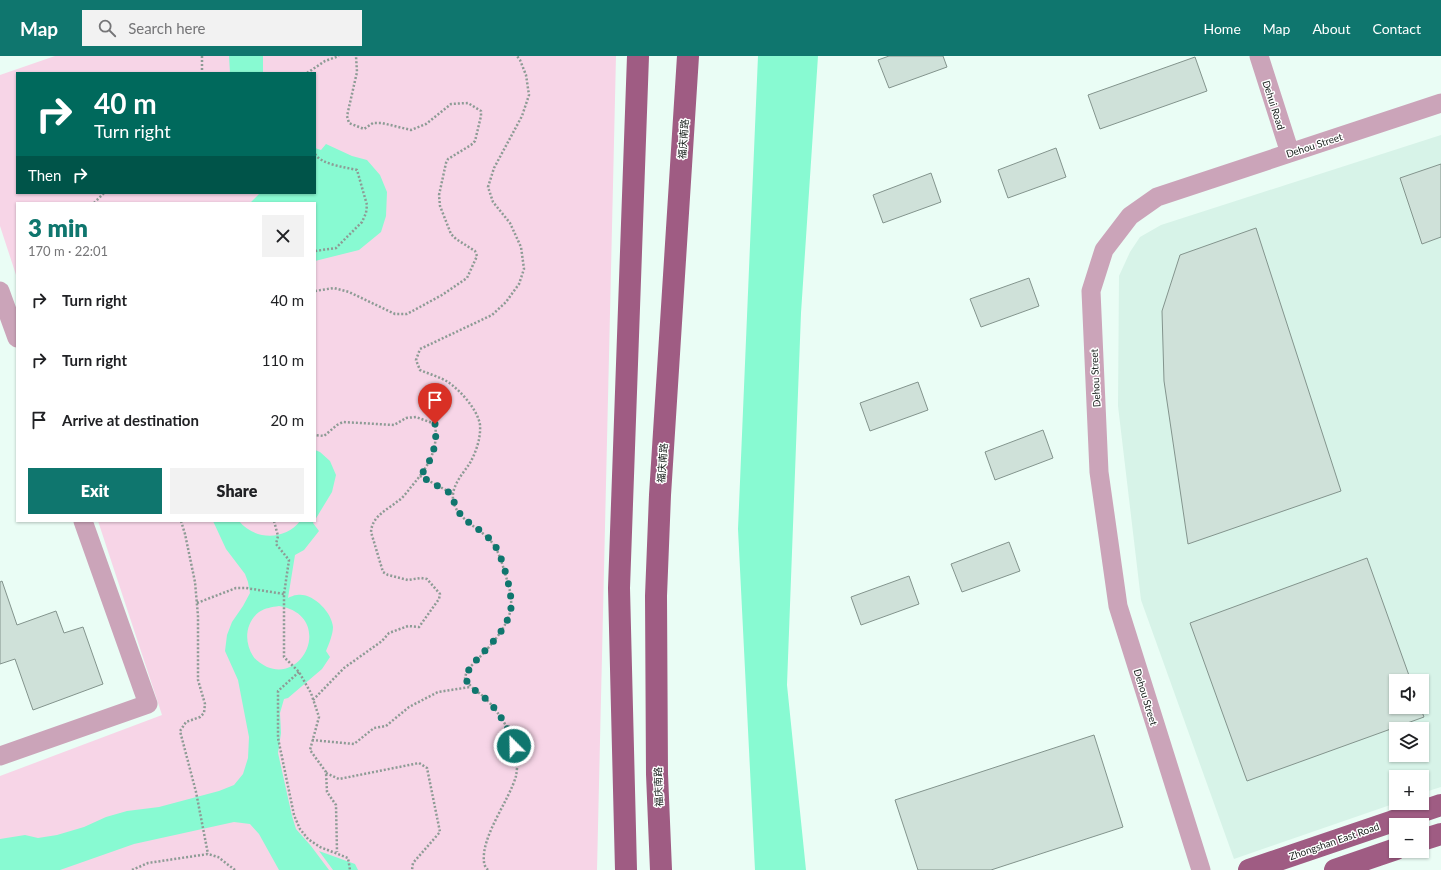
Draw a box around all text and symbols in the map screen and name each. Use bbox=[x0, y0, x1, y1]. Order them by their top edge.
search box bbox=[82, 10, 362, 46]
text: Map bbox=[20, 17, 58, 40]
icon: search bbox=[96, 17, 118, 39]
text: Search here bbox=[128, 19, 206, 37]
text: Home bbox=[1203, 20, 1241, 37]
text: Map bbox=[1263, 20, 1290, 37]
text: About bbox=[1312, 20, 1350, 37]
text: Contact bbox=[1372, 20, 1421, 37]
street label: Dehui Road bbox=[1260, 79, 1288, 131]
text: 40 m bbox=[94, 86, 157, 120]
icon: right bbox=[28, 88, 80, 140]
street label: 福庆南路 bbox=[676, 119, 690, 159]
text: Turn right bbox=[94, 120, 171, 142]
street label: Dehou Street bbox=[1284, 130, 1344, 160]
icon: right bbox=[69, 164, 91, 186]
text: Then bbox=[28, 166, 61, 184]
text: 3 min bbox=[28, 213, 88, 242]
button: close bbox=[262, 215, 304, 257]
text: 170 m · 22:01 bbox=[28, 243, 108, 259]
icon: right bbox=[28, 289, 50, 311]
text: Turn right bbox=[62, 291, 127, 309]
text: 40 m bbox=[270, 291, 304, 309]
street label: Dehou Street bbox=[1087, 348, 1103, 408]
icon: right bbox=[28, 349, 50, 371]
text: Turn right bbox=[62, 351, 127, 369]
text: 110 m bbox=[262, 351, 304, 369]
pin bbox=[418, 383, 452, 424]
icon: arrive bbox=[424, 389, 446, 411]
icon: arrive bbox=[28, 409, 50, 431]
text: Arrive at destination bbox=[62, 411, 199, 429]
text: 20 m bbox=[270, 411, 304, 429]
street label: 福庆南路 bbox=[655, 443, 669, 483]
button: Exit bbox=[28, 468, 162, 514]
button: Share bbox=[170, 468, 304, 514]
street label: Dehou Street bbox=[1132, 667, 1160, 727]
map controls bbox=[1389, 674, 1429, 858]
button: sound bbox=[1389, 674, 1429, 714]
button: layers bbox=[1389, 722, 1429, 762]
position arrow bbox=[493, 725, 535, 767]
street label: 福庆南路 bbox=[651, 767, 665, 807]
button: + bbox=[1389, 770, 1429, 810]
button: − bbox=[1389, 818, 1429, 858]
street label: Zhongshan East Road bbox=[1287, 820, 1381, 862]

